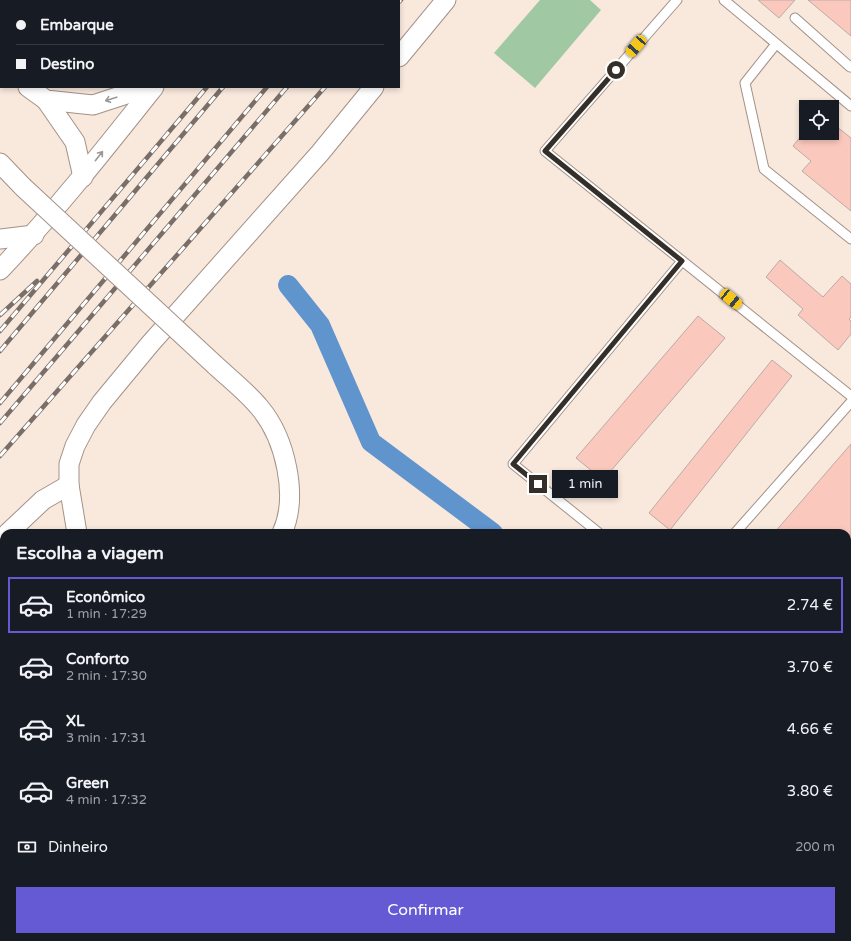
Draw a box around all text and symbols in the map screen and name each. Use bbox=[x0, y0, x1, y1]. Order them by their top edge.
text: Embarque bbox=[40, 16, 114, 34]
car bbox=[624, 33, 648, 59]
text: Destino bbox=[40, 55, 94, 73]
route start bbox=[607, 61, 625, 79]
one-way arrow bbox=[105, 96, 118, 103]
map controls bbox=[799, 100, 839, 140]
button: locate bbox=[799, 100, 839, 140]
one-way arrow bbox=[95, 151, 103, 162]
car bbox=[718, 287, 744, 311]
callout: 1 min bbox=[552, 470, 618, 498]
route end bbox=[529, 475, 547, 493]
text: 1 min bbox=[568, 476, 602, 492]
text: Escolha a viagem bbox=[16, 542, 164, 564]
icon: car bbox=[18, 587, 54, 623]
text: Econômico bbox=[66, 588, 145, 606]
text: 2.74 € bbox=[787, 596, 833, 614]
text: 1 min · 17:29 bbox=[66, 606, 147, 622]
icon: car bbox=[18, 649, 54, 685]
text: Conforto bbox=[66, 650, 129, 668]
text: 3.70 € bbox=[787, 658, 833, 676]
text: 2 min · 17:30 bbox=[66, 668, 147, 684]
icon: car bbox=[18, 711, 54, 747]
text: XL bbox=[66, 712, 85, 730]
text: 4.66 € bbox=[787, 720, 833, 738]
text: 3 min · 17:31 bbox=[66, 730, 147, 746]
icon: car bbox=[18, 773, 54, 809]
text: Green bbox=[66, 774, 109, 792]
text: 3.80 € bbox=[787, 782, 833, 800]
text: 4 min · 17:32 bbox=[66, 792, 147, 808]
icon: cash bbox=[16, 836, 38, 858]
text: Dinheiro bbox=[48, 838, 108, 856]
text: 200 m bbox=[795, 839, 835, 855]
button: Confirmar bbox=[16, 887, 835, 933]

